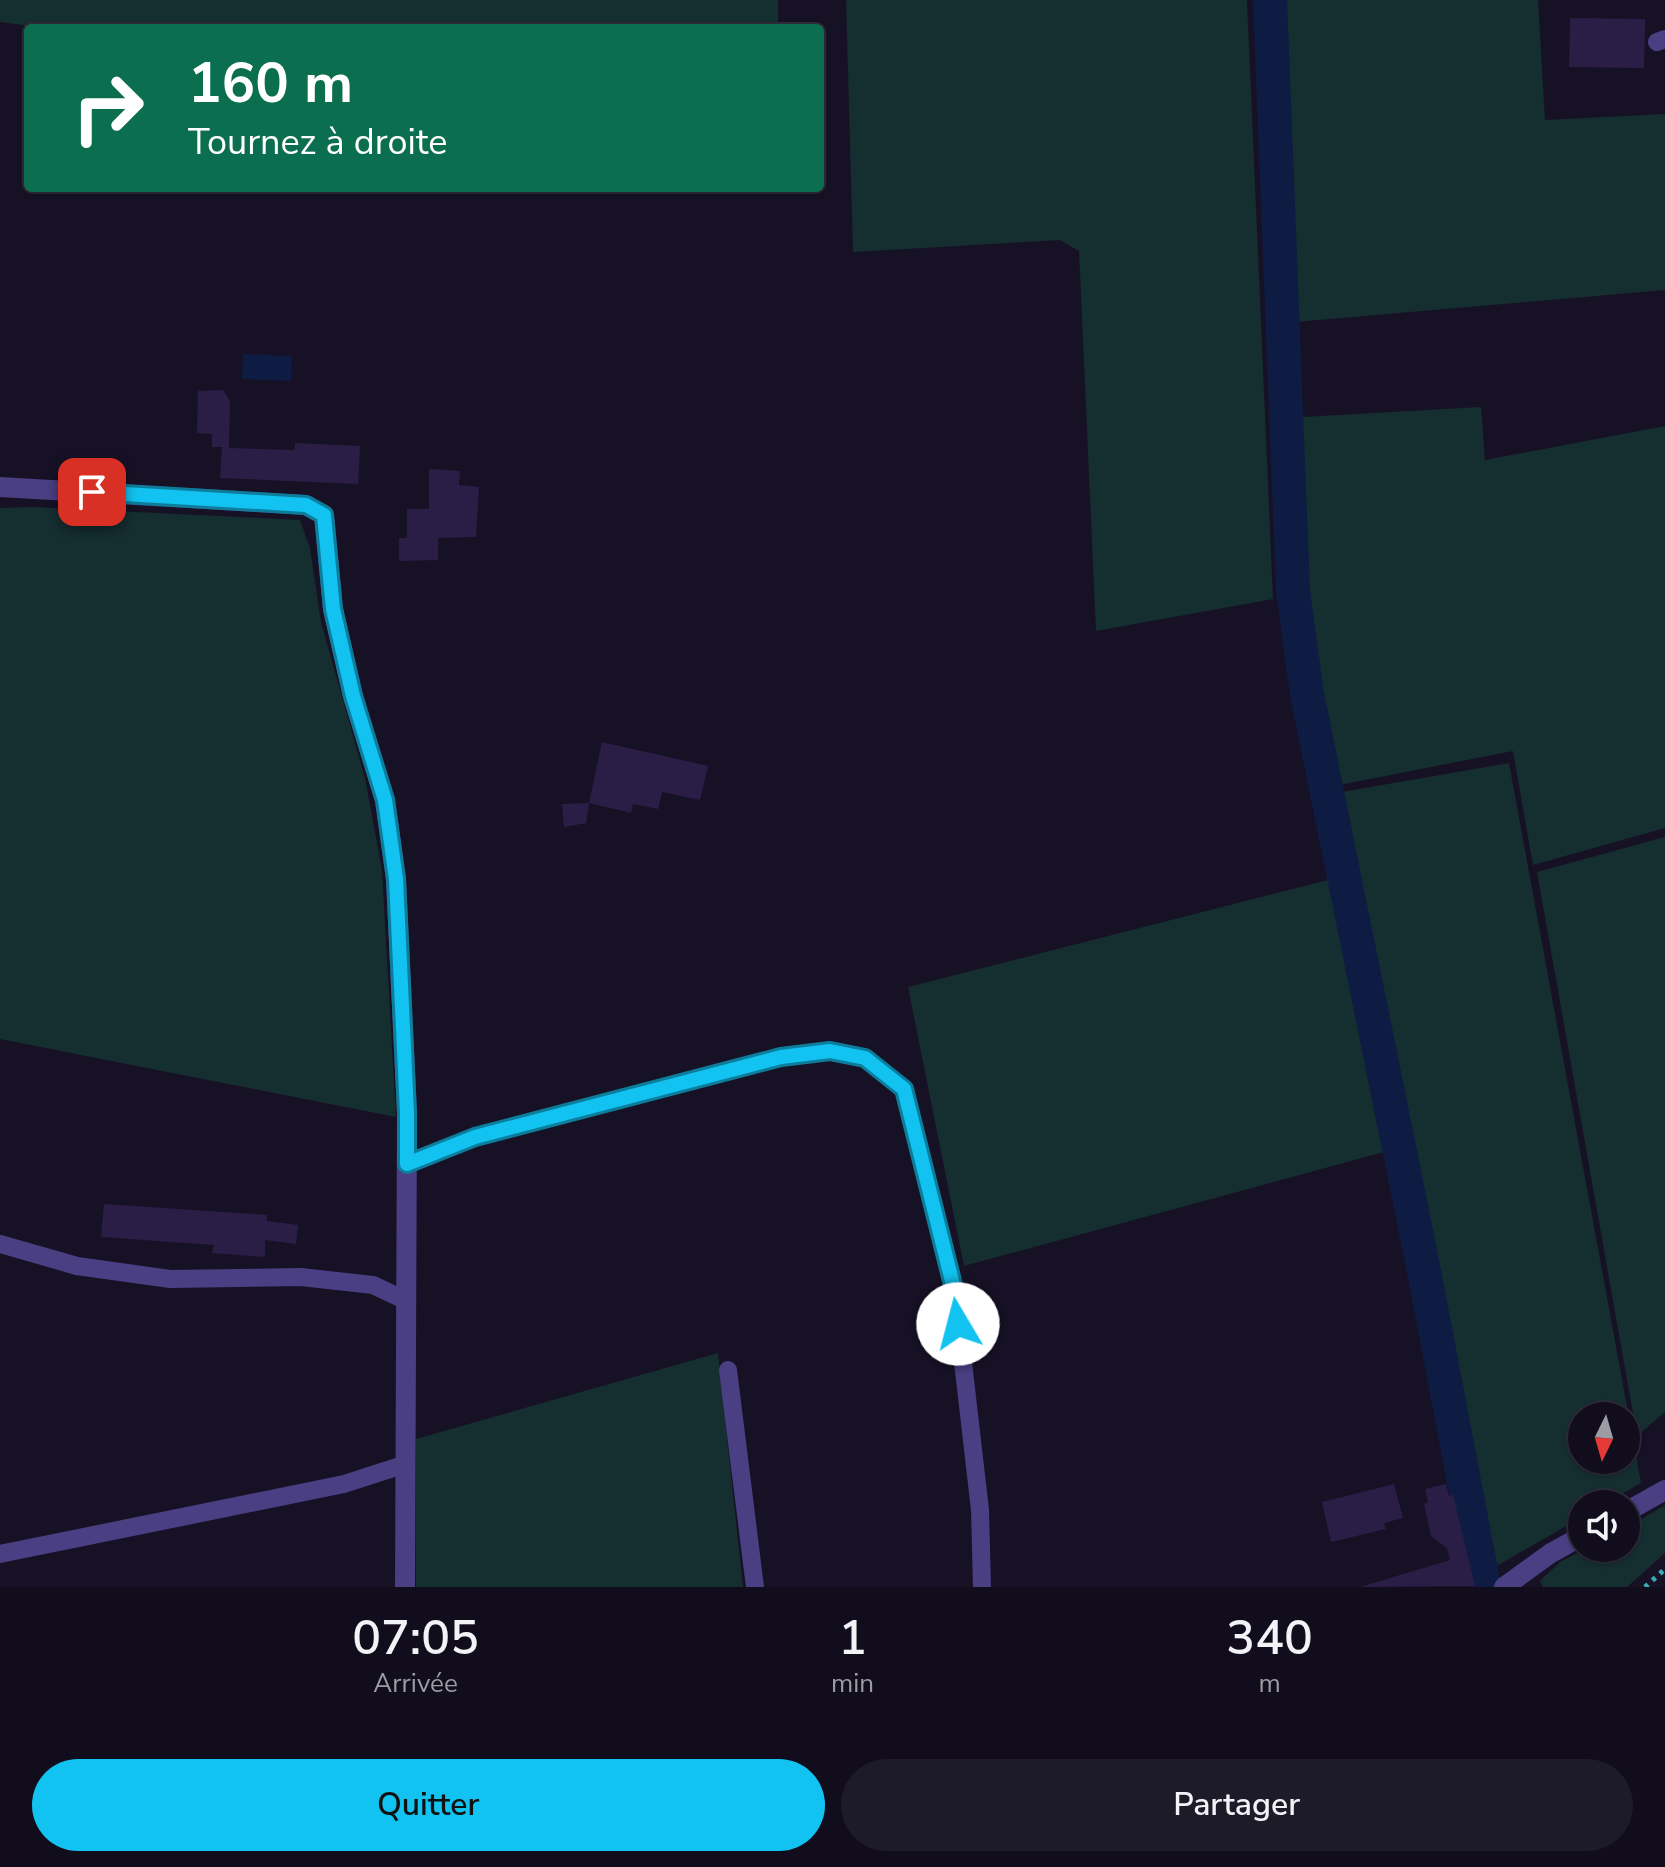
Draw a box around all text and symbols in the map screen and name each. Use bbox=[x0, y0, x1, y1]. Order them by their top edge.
text: 160 m bbox=[188, 45, 353, 122]
icon: right bbox=[56, 56, 160, 160]
text: Tournez à droite bbox=[188, 118, 447, 167]
pin bbox=[58, 458, 126, 526]
icon: arrive bbox=[70, 470, 114, 514]
position arrow bbox=[916, 1282, 1000, 1366]
north arrow bbox=[1568, 1402, 1640, 1474]
map controls bbox=[1568, 1402, 1640, 1562]
button: sound bbox=[1568, 1490, 1640, 1562]
text: 07:05 bbox=[352, 1605, 479, 1671]
text: 1 bbox=[838, 1605, 867, 1671]
text: 340 bbox=[1226, 1605, 1313, 1671]
text: Arrivée bbox=[373, 1666, 458, 1701]
text: min bbox=[831, 1666, 874, 1701]
text: m bbox=[1258, 1666, 1281, 1701]
button: Quitter bbox=[32, 1759, 825, 1851]
button: Partager bbox=[841, 1759, 1633, 1851]

